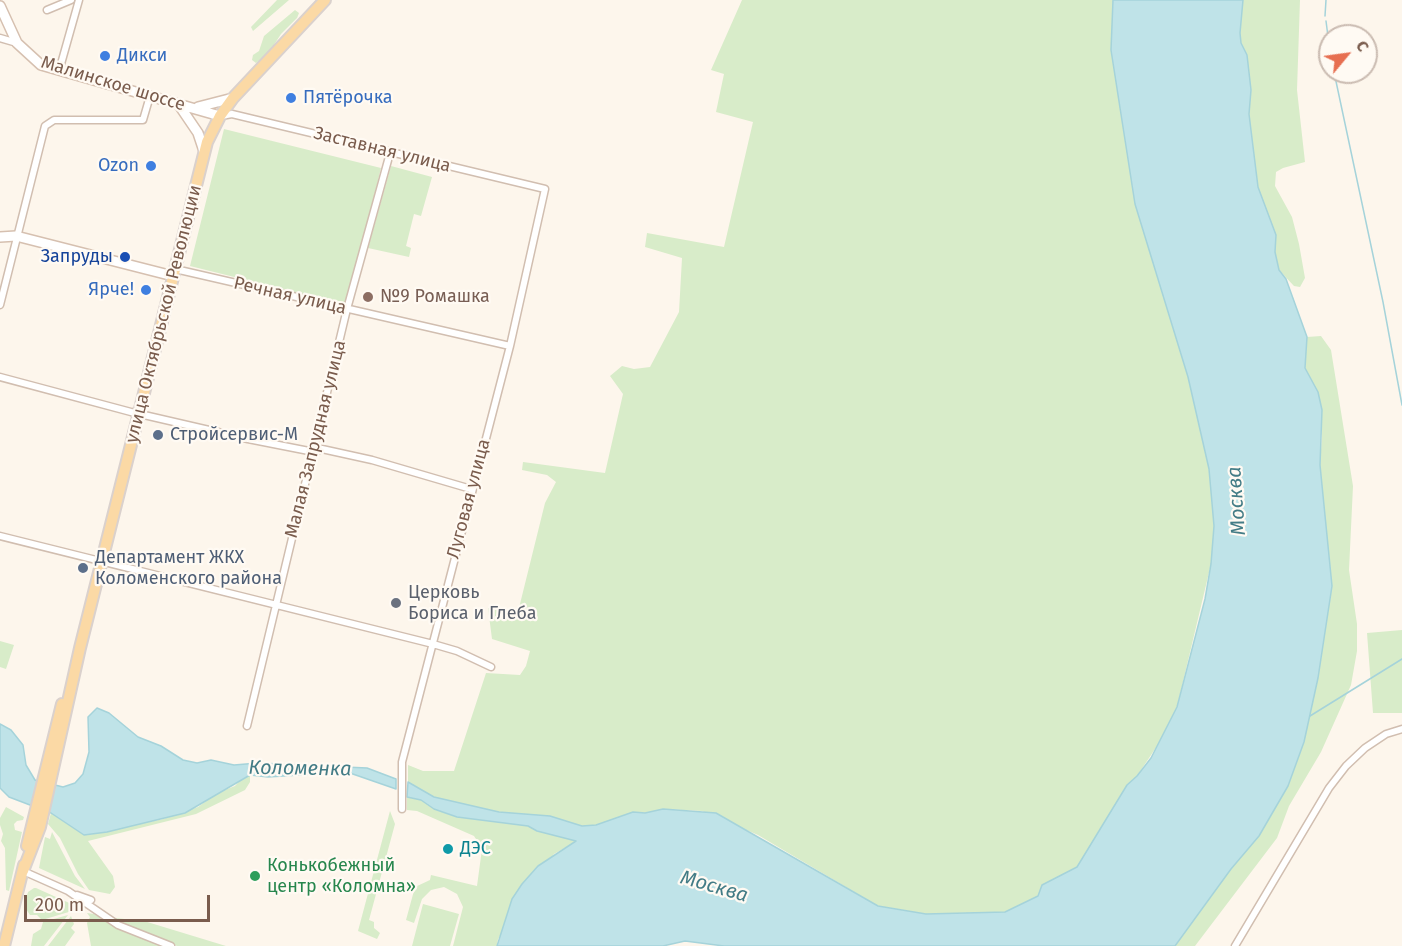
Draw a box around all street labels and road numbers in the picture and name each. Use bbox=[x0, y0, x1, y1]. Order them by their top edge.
street label: Малинское шоссе bbox=[38, 52, 188, 116]
street label: Заставная улица bbox=[311, 123, 453, 177]
street label: улица Октябрьской Революции bbox=[121, 183, 207, 445]
street label: Речная улица bbox=[232, 273, 348, 319]
street label: Малая Запрудная улица bbox=[281, 338, 351, 540]
street label: Луговая улица bbox=[443, 437, 495, 561]

